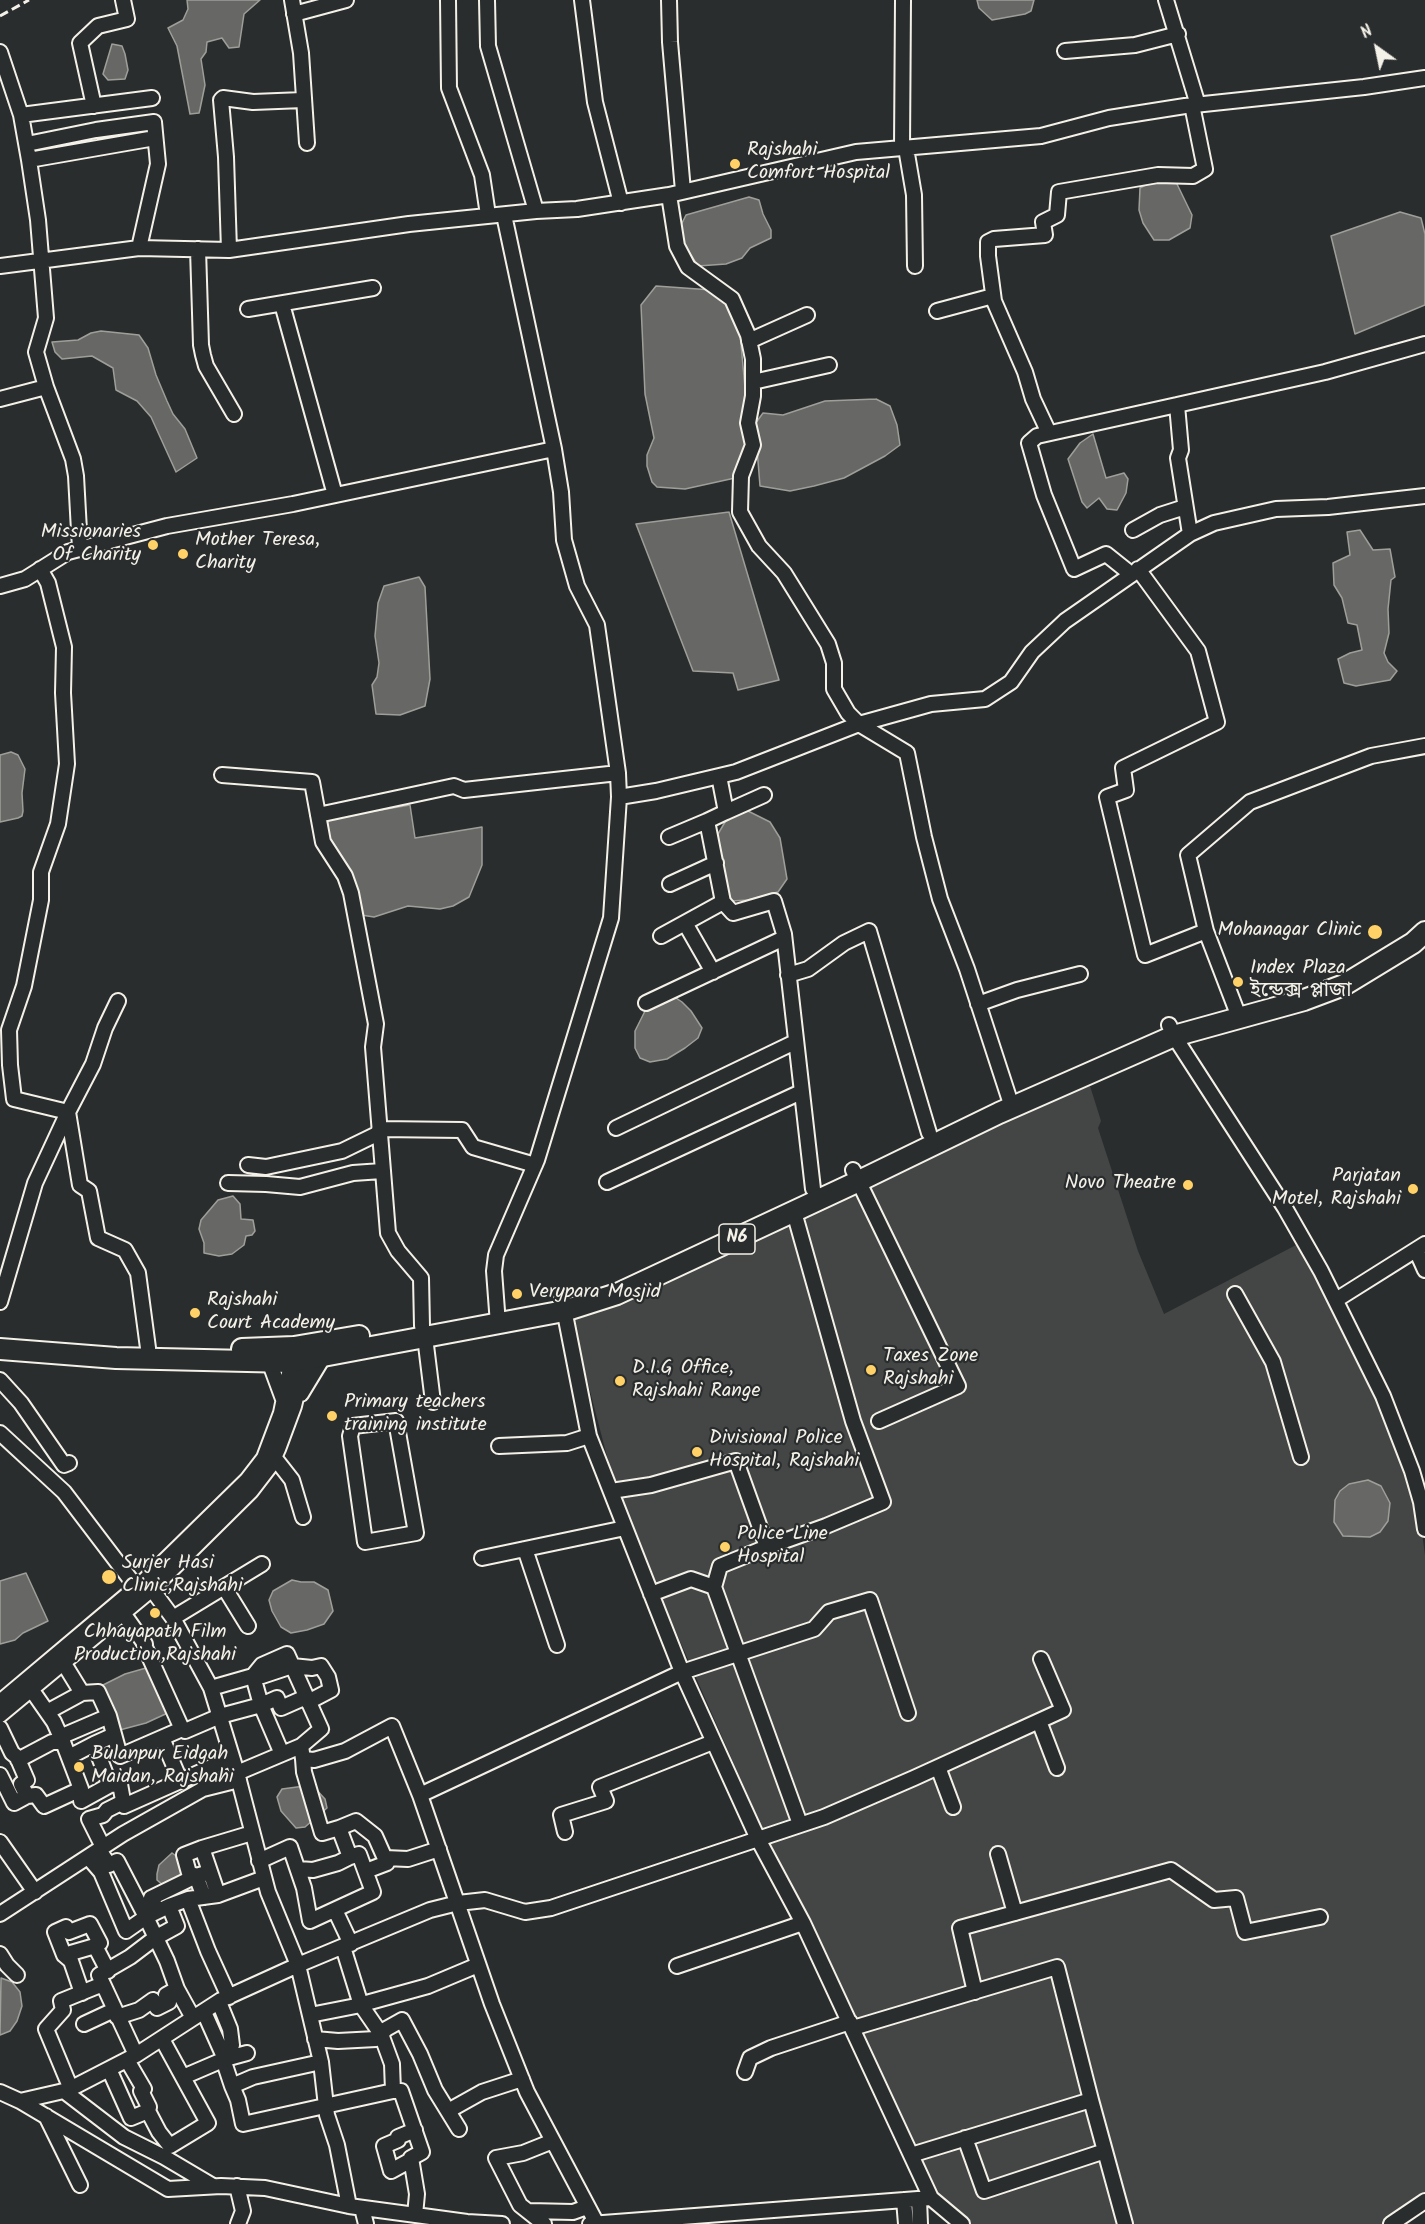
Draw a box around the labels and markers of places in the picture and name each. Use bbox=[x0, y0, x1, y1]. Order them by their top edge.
place label: Rajshahi Comfort Hospital bbox=[747, 140, 890, 187]
marker: Rajshahi Comfort Hospital bbox=[728, 157, 742, 171]
place label: Missionaries Of Charity bbox=[41, 522, 141, 569]
place label: Mother Teresa, Charity bbox=[195, 530, 320, 577]
marker: Missionaries Of Charity bbox=[146, 538, 160, 552]
marker: Mother Teresa, Charity bbox=[176, 547, 190, 561]
place label: Mohanagar Clinic bbox=[1218, 920, 1362, 944]
marker: Mohanagar Clinic bbox=[1366, 923, 1384, 941]
place label: Index Plaza ইন্ডেক্স প্লাজা bbox=[1250, 958, 1352, 1005]
marker: Index Plaza ইন্ডেক্স প্লাজা bbox=[1231, 975, 1245, 989]
place label: Parjatan Motel, Rajshahi bbox=[1272, 1166, 1401, 1213]
place label: Novo Theatre bbox=[1065, 1173, 1176, 1197]
marker: Novo Theatre bbox=[1181, 1178, 1195, 1192]
marker: Parjatan Motel, Rajshahi bbox=[1406, 1182, 1420, 1196]
place label: Verypara Mosjid bbox=[529, 1282, 661, 1306]
marker: Verypara Mosjid bbox=[510, 1287, 524, 1301]
place label: Rajshahi Court Academy bbox=[207, 1290, 335, 1337]
marker: Rajshahi Court Academy bbox=[188, 1306, 202, 1320]
place label: Taxes Zone Rajshahi bbox=[883, 1346, 978, 1393]
place label: D.I.G Office, Rajshahi Range bbox=[632, 1358, 760, 1405]
marker: Taxes Zone Rajshahi bbox=[864, 1363, 878, 1377]
marker: D.I.G Office, Rajshahi Range bbox=[613, 1374, 627, 1388]
place label: Primary teachers training institute bbox=[344, 1392, 487, 1439]
marker: Primary teachers training institute bbox=[325, 1409, 339, 1423]
place label: Divisional Police Hospital, Rajshahi bbox=[709, 1428, 859, 1475]
marker: Divisional Police Hospital, Rajshahi bbox=[690, 1445, 704, 1459]
place label: Police Line Hospital bbox=[737, 1524, 828, 1571]
marker: Police Line Hospital bbox=[718, 1540, 732, 1554]
place label: Surjer Hasi Clinic,Rajshahi bbox=[122, 1553, 243, 1600]
marker: Surjer Hasi Clinic,Rajshahi bbox=[100, 1568, 118, 1586]
marker: Chhayapath Film Production,Rajshahi bbox=[148, 1606, 162, 1620]
place label: Chhayapath Film Production,Rajshahi bbox=[74, 1622, 236, 1669]
place label: Bulanpur Eidgah Maidan, Rajshahi bbox=[91, 1744, 234, 1791]
marker: Bulanpur Eidgah Maidan, Rajshahi bbox=[72, 1760, 86, 1774]

